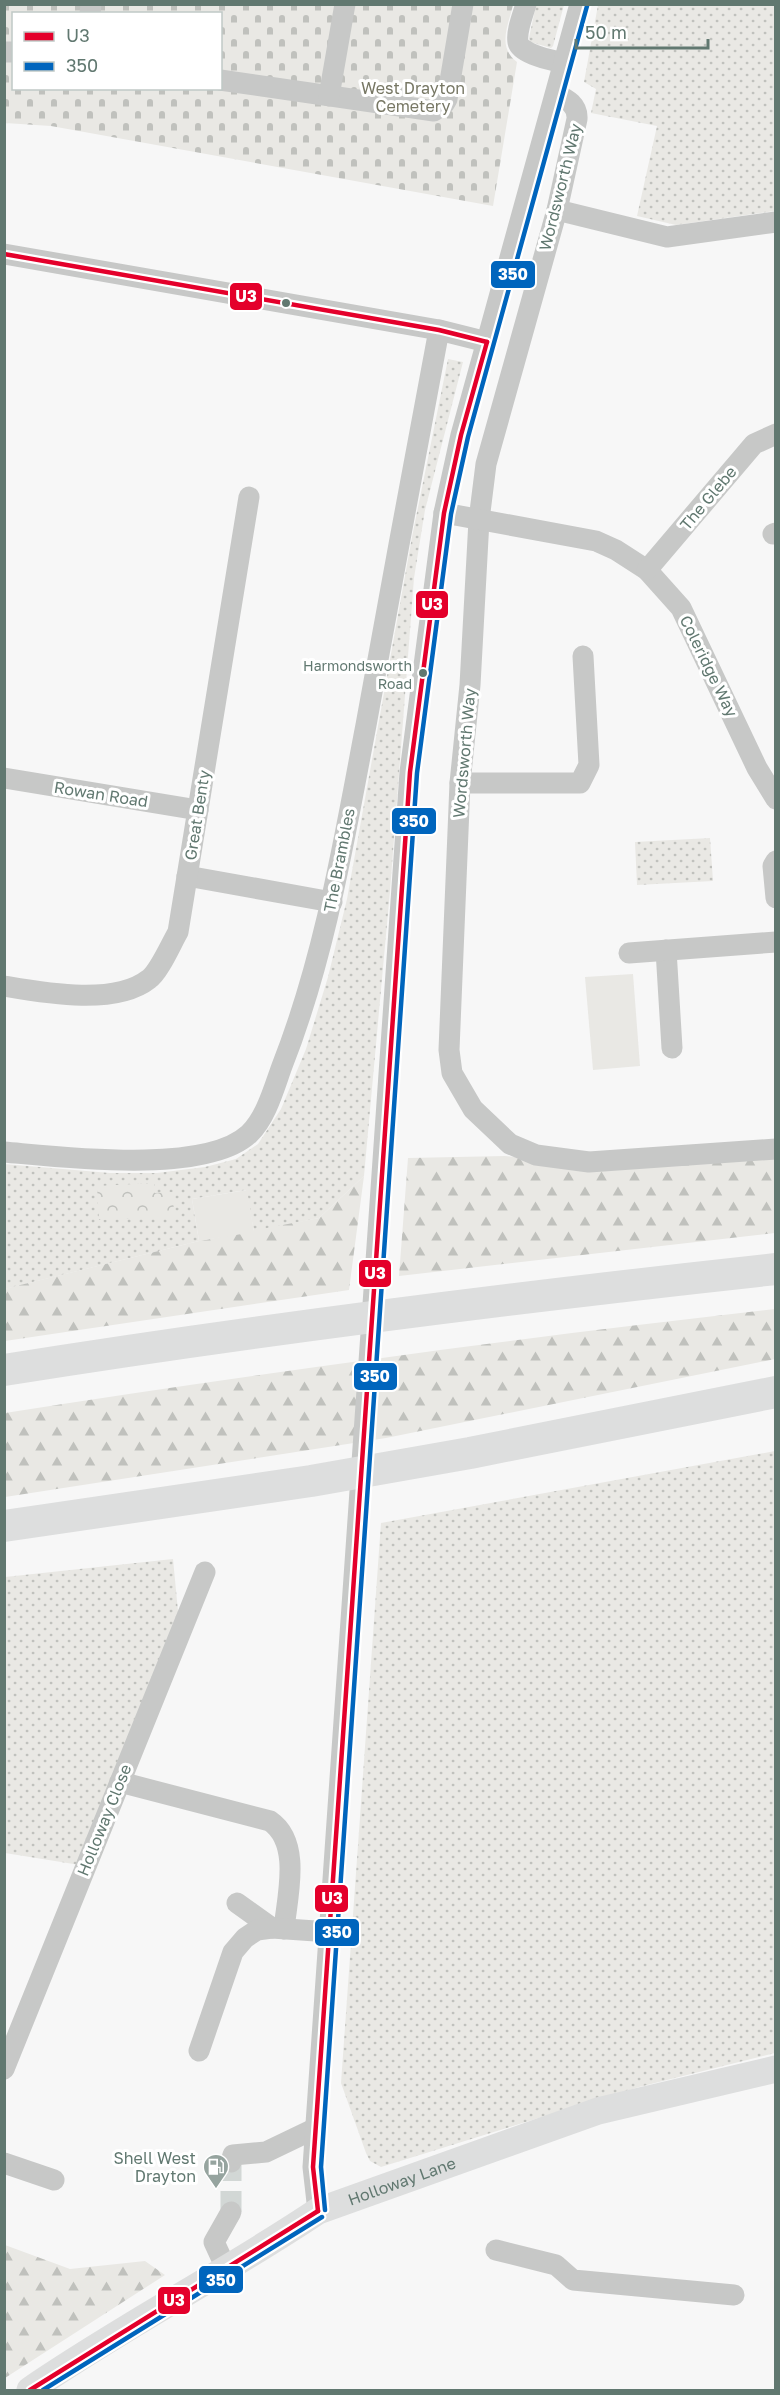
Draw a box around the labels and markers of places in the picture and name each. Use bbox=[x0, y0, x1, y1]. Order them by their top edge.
unlabelled marker bbox=[280, 297, 292, 309]
place label: Harmondsworth Road bbox=[303, 657, 412, 692]
marker: Harmondsworth Road bbox=[417, 667, 429, 679]
place label: Shell West Drayton bbox=[114, 2148, 196, 2186]
fuel station icon: Shell West Drayton bbox=[201, 2152, 231, 2190]

